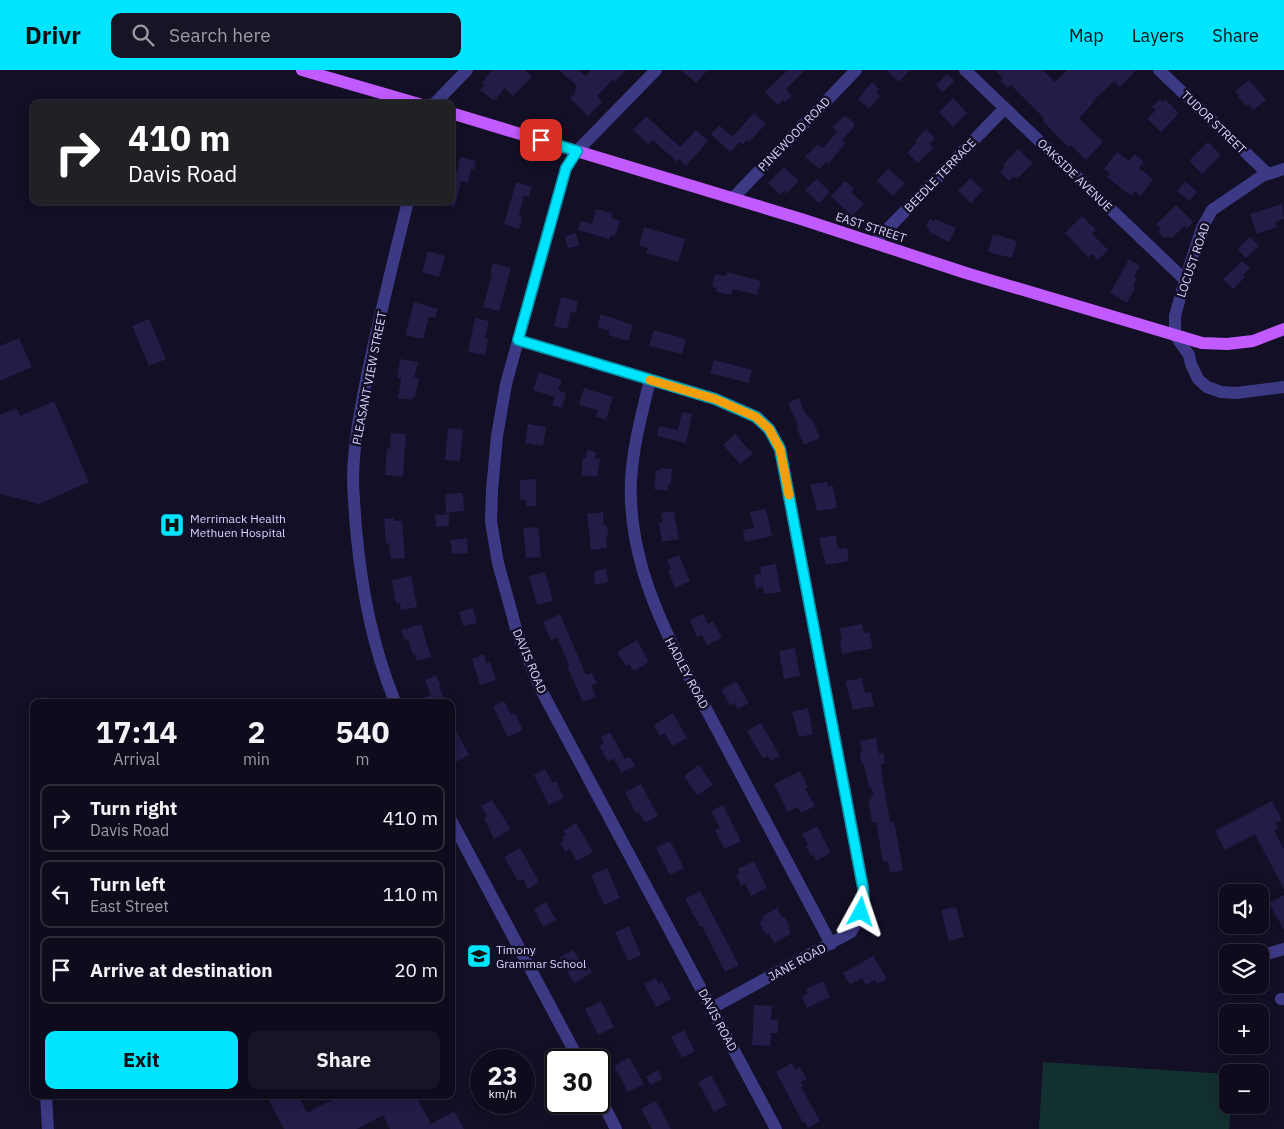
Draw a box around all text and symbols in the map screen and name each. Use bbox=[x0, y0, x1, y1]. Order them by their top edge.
search box bbox=[111, 13, 461, 58]
text: Drivr bbox=[25, 19, 81, 51]
icon: search bbox=[129, 21, 157, 49]
text: Search here bbox=[169, 23, 271, 47]
text: Map bbox=[1069, 24, 1104, 47]
text: Layers bbox=[1132, 24, 1184, 47]
text: Share bbox=[1212, 24, 1259, 47]
street label: TUDOR STREET bbox=[1178, 87, 1250, 157]
street label: PINEWOOD ROAD bbox=[755, 94, 833, 174]
text: 410 m bbox=[128, 115, 231, 161]
pin bbox=[520, 119, 562, 161]
icon: right bbox=[45, 120, 110, 185]
icon: arrive bbox=[527, 126, 555, 154]
street label: BEEDLE TERRACE bbox=[901, 135, 979, 215]
street label: OAKSIDE AVENUE bbox=[1034, 135, 1116, 215]
text: Davis Road bbox=[128, 159, 237, 188]
street label: EAST STREET bbox=[834, 209, 908, 246]
street label: LOCUST ROAD bbox=[1173, 221, 1213, 299]
street label: PLEASANT VIEW STREET bbox=[349, 310, 389, 446]
place label: Merrimack Health Methuen Hospital bbox=[190, 511, 286, 540]
hospital icon: Merrimack Health Methuen Hospital bbox=[159, 512, 185, 538]
street label: DAVIS ROAD bbox=[510, 626, 550, 696]
street label: HADLEY ROAD bbox=[662, 635, 712, 711]
text: 17:14 bbox=[96, 712, 177, 751]
text: 2 bbox=[247, 712, 265, 751]
text: 540 bbox=[335, 712, 389, 751]
text: Arrival bbox=[113, 749, 160, 769]
text: min bbox=[243, 749, 270, 769]
text: m bbox=[355, 749, 369, 769]
text: Turn right bbox=[90, 796, 177, 820]
icon: right bbox=[47, 804, 75, 832]
text: 410 m bbox=[383, 806, 438, 830]
text: Davis Road bbox=[90, 820, 169, 840]
text: Turn left bbox=[90, 872, 166, 896]
icon: left bbox=[47, 880, 75, 908]
text: 110 m bbox=[383, 882, 438, 906]
map controls bbox=[1219, 884, 1269, 1114]
button: sound bbox=[1219, 884, 1269, 934]
position arrow bbox=[834, 885, 886, 937]
text: East Street bbox=[90, 896, 169, 916]
street label: JANE ROAD bbox=[766, 940, 828, 984]
place label: Timony Grammar School bbox=[496, 942, 586, 971]
school or university icon: Timony Grammar School bbox=[466, 943, 492, 969]
button: layers bbox=[1219, 944, 1269, 994]
icon: arrive bbox=[47, 956, 75, 984]
text: Arrive at destination bbox=[90, 958, 273, 982]
text: 20 m bbox=[394, 958, 438, 982]
street label: DAVIS ROAD bbox=[695, 986, 741, 1054]
button: + bbox=[1219, 1004, 1269, 1054]
button: Exit bbox=[45, 1031, 238, 1089]
button: Share bbox=[248, 1031, 440, 1089]
speed limit sign: 30 bbox=[545, 1049, 610, 1114]
text: 23 bbox=[487, 1059, 518, 1092]
button: − bbox=[1219, 1064, 1269, 1114]
text: km/h bbox=[488, 1086, 517, 1101]

